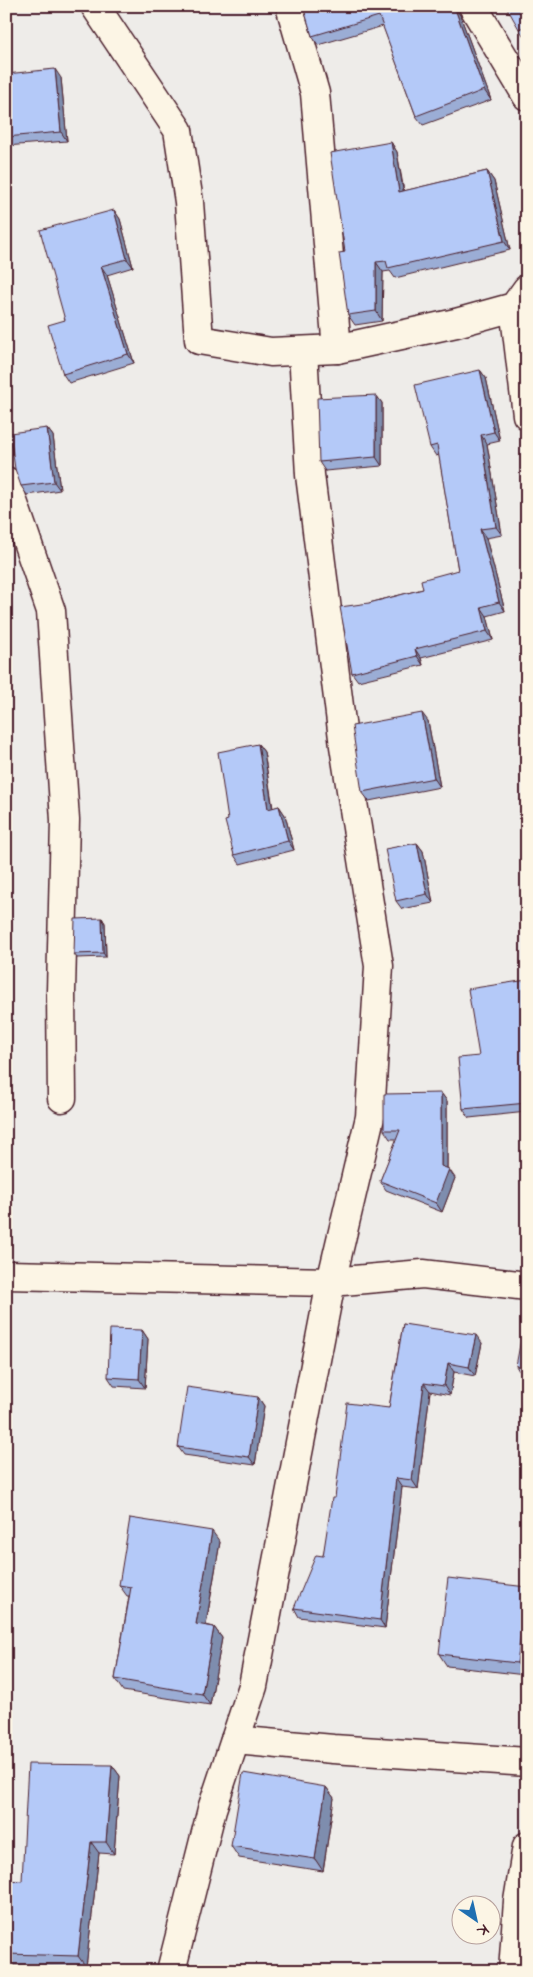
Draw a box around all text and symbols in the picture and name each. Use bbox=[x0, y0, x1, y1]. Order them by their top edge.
north arrow bbox=[450, 1894, 500, 1944]
text: K bbox=[473, 1920, 492, 1941]

